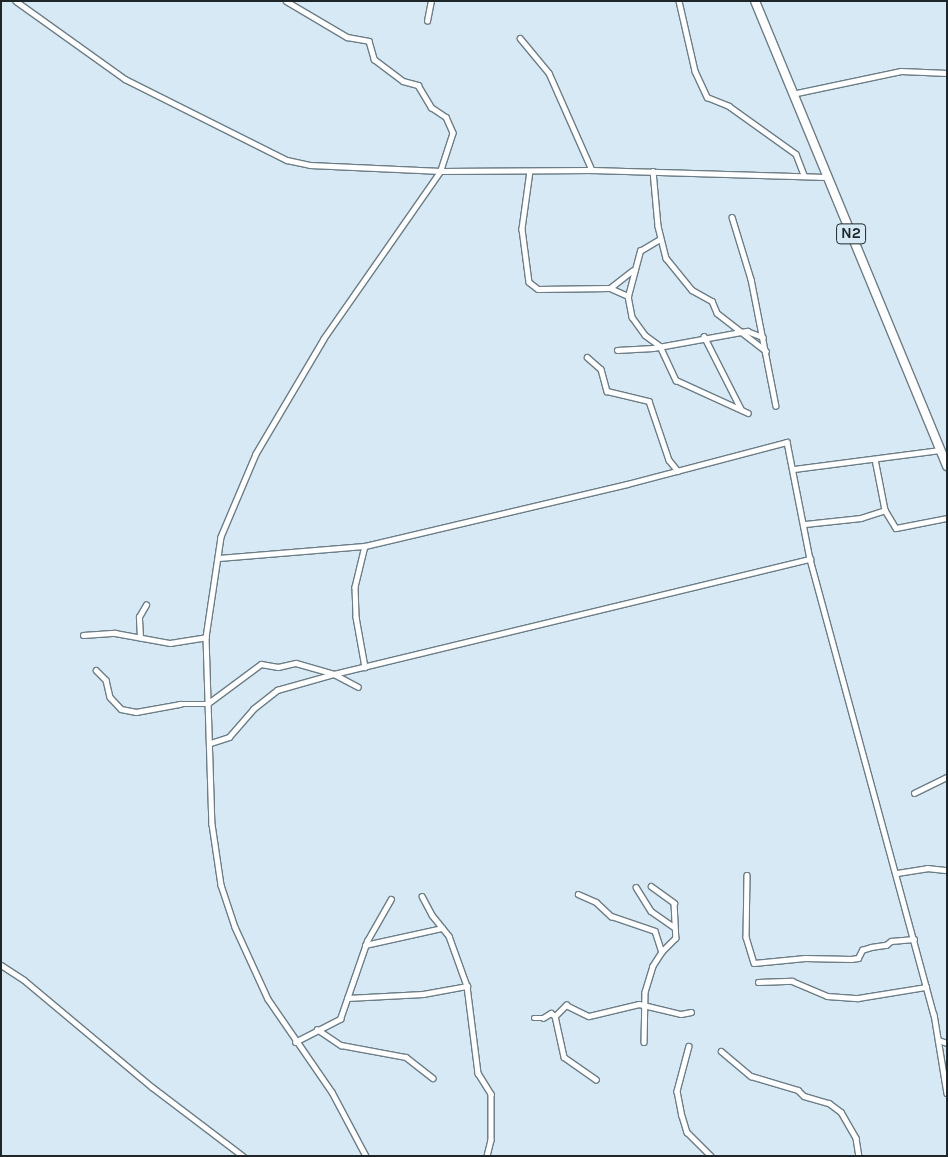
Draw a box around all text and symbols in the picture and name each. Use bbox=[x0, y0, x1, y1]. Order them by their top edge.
road number: N2 bbox=[836, 222, 866, 246]

